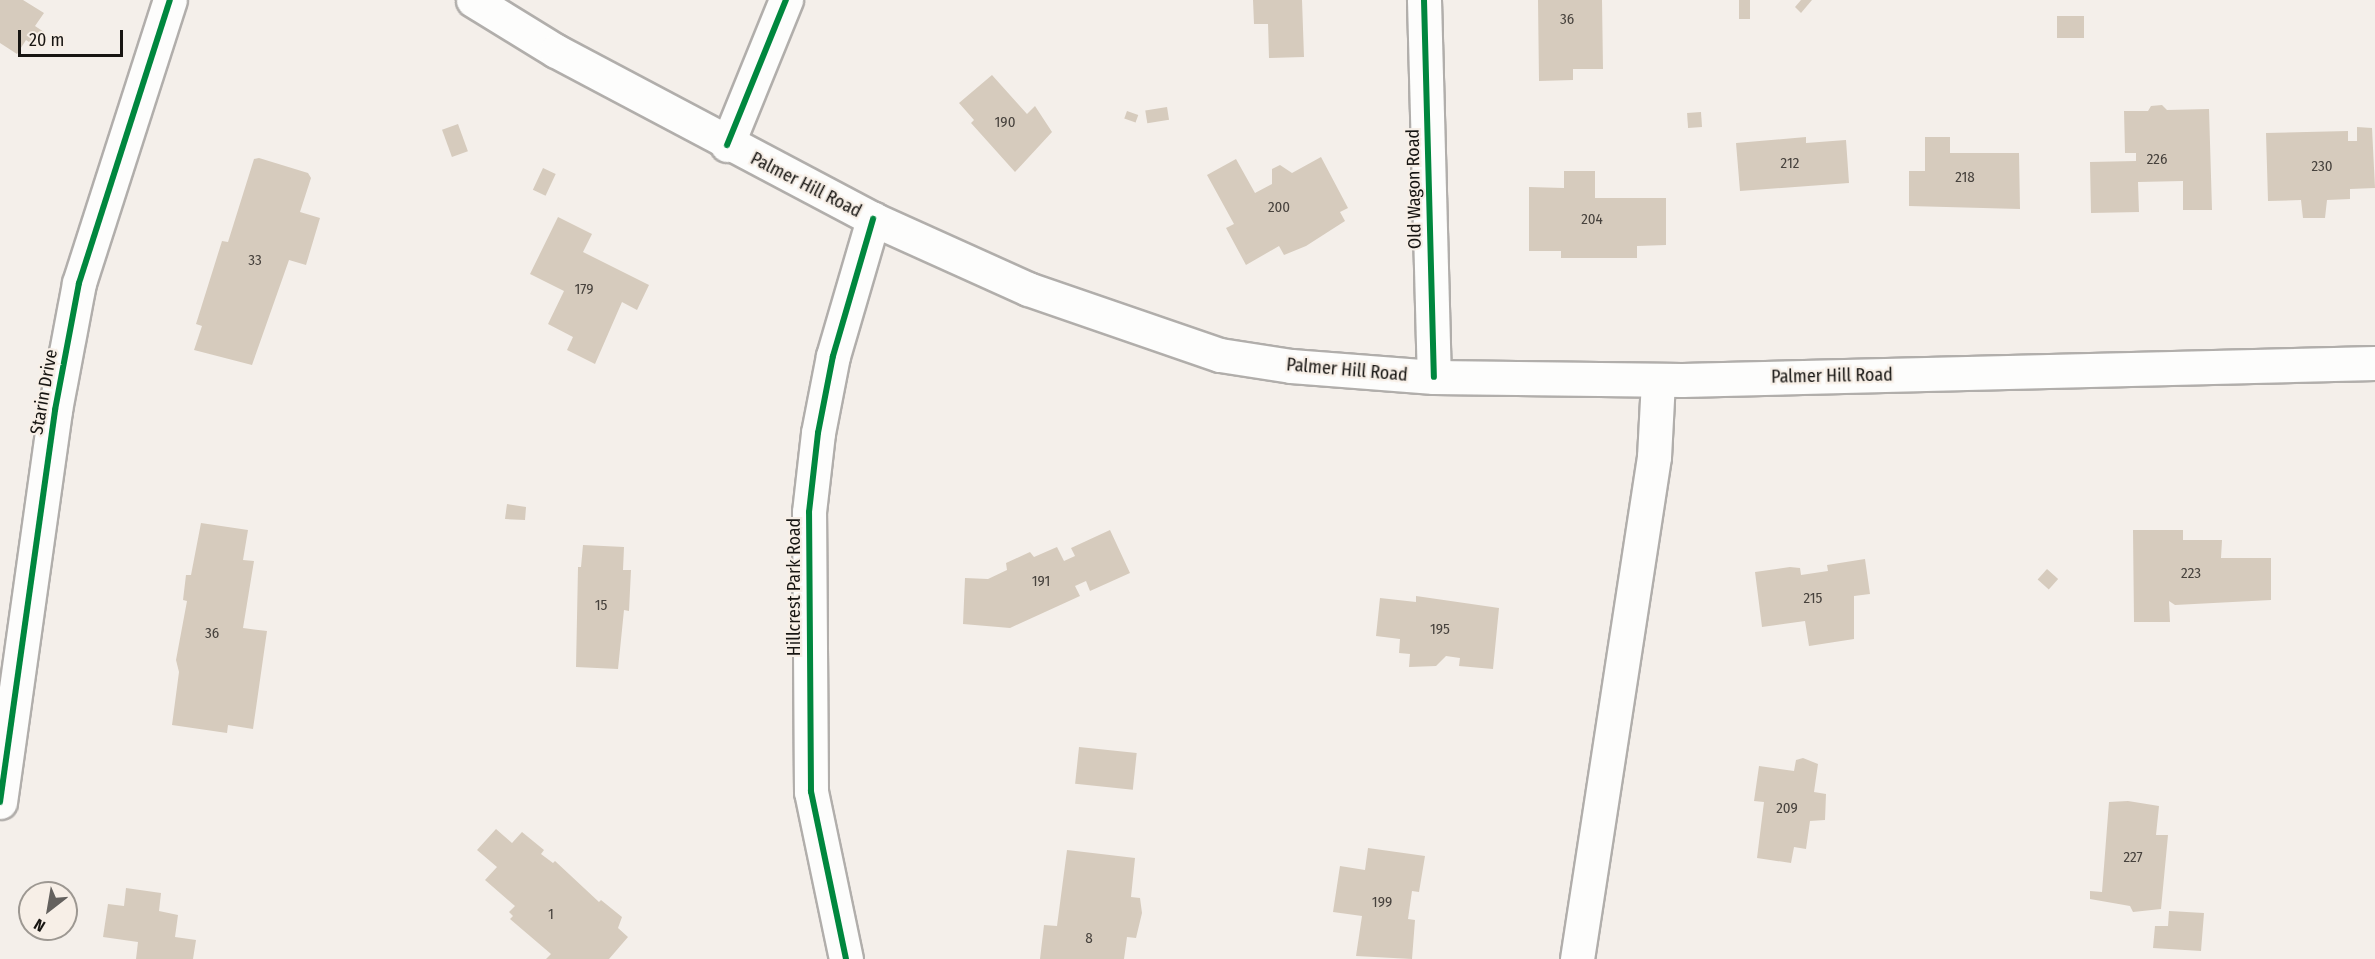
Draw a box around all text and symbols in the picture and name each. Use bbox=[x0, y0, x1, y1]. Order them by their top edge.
house number: 36 bbox=[1560, 11, 1574, 29]
scale bar bbox=[21, 18, 126, 56]
text: 20 m bbox=[29, 29, 64, 51]
house number: 190 bbox=[995, 114, 1015, 132]
street label: Old Wagon Road bbox=[1402, 129, 1426, 249]
street label: Palmer Hill Road bbox=[747, 148, 865, 222]
house number: 226 bbox=[2147, 151, 2167, 169]
house number: 212 bbox=[1781, 155, 1799, 173]
house number: 230 bbox=[2311, 158, 2333, 176]
house number: 218 bbox=[1955, 169, 1975, 187]
house number: 200 bbox=[1268, 199, 1290, 217]
house number: 204 bbox=[1581, 211, 1603, 229]
house number: 33 bbox=[248, 252, 262, 270]
house number: 179 bbox=[575, 281, 593, 299]
street label: Starin Drive bbox=[26, 348, 62, 436]
street label: Palmer Hill Road bbox=[1285, 354, 1409, 386]
street label: Palmer Hill Road bbox=[1771, 364, 1893, 388]
street label: Hillcrest Park Road bbox=[783, 518, 805, 656]
house number: 223 bbox=[2181, 565, 2201, 583]
house number: 191 bbox=[1032, 573, 1050, 591]
house number: 215 bbox=[1803, 590, 1823, 608]
house number: 15 bbox=[595, 597, 607, 615]
house number: 195 bbox=[1430, 621, 1450, 639]
house number: 36 bbox=[205, 625, 219, 643]
house number: 209 bbox=[1776, 800, 1798, 818]
house number: 227 bbox=[2123, 849, 2143, 867]
north arrow bbox=[18, 881, 78, 941]
house number: 199 bbox=[1372, 894, 1392, 912]
house number: 1 bbox=[548, 906, 554, 924]
text: N bbox=[30, 915, 49, 936]
house number: 8 bbox=[1085, 930, 1093, 948]

